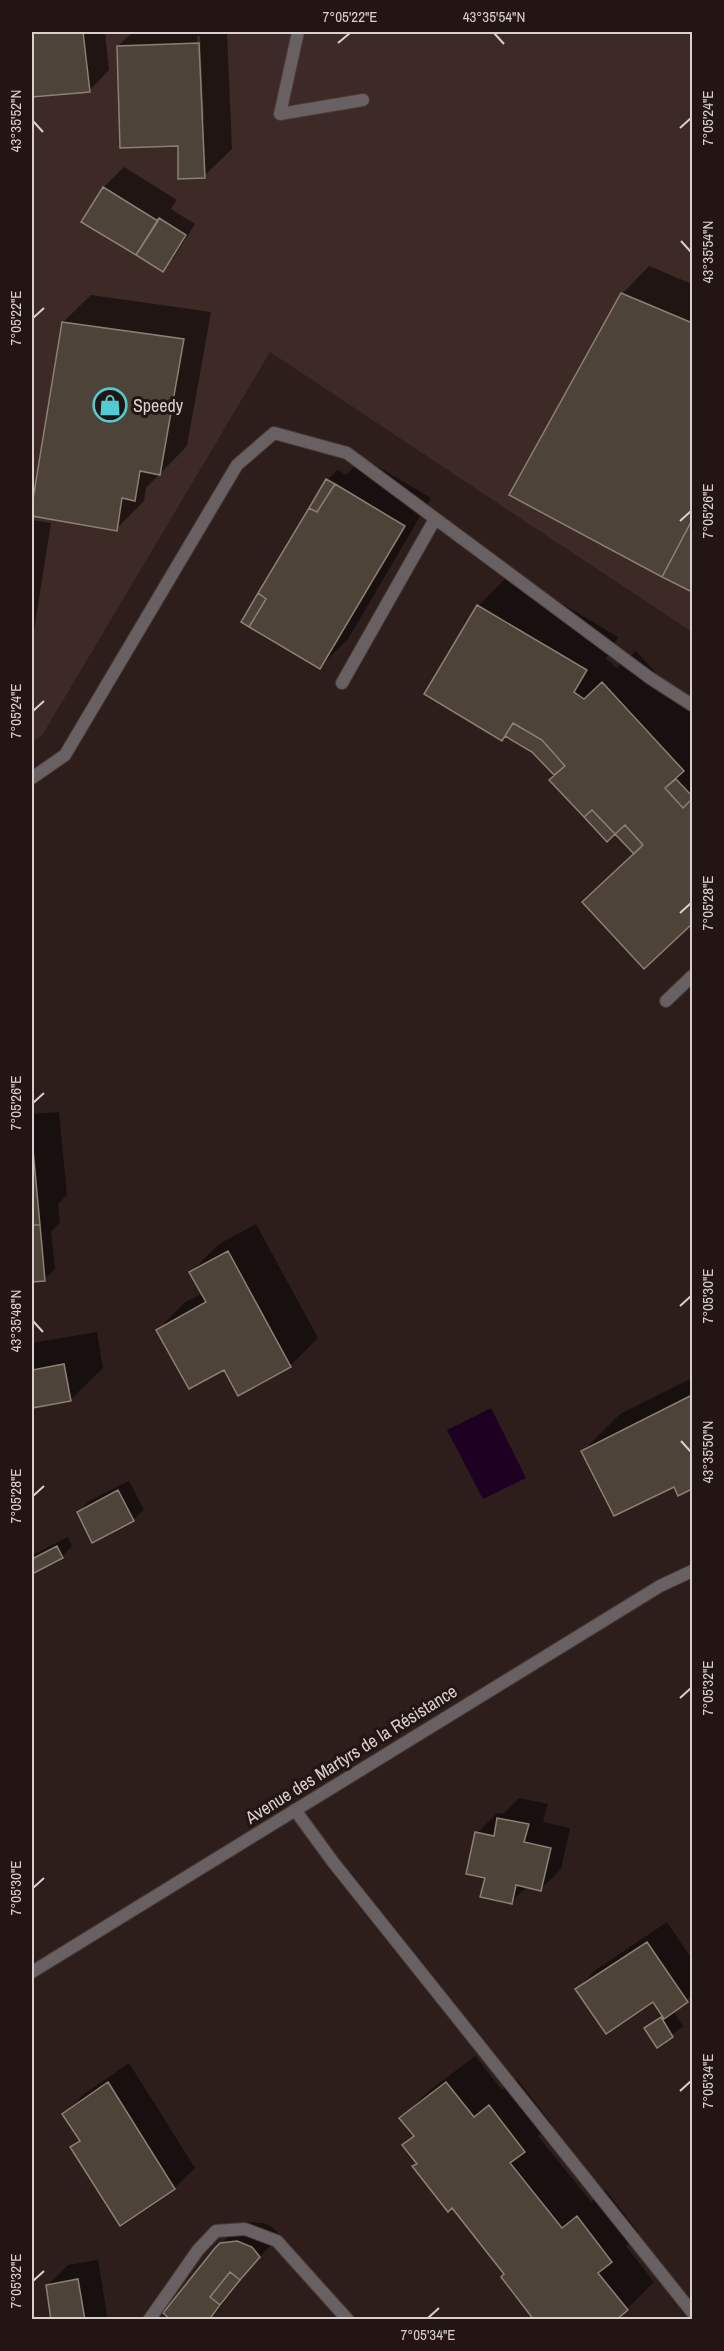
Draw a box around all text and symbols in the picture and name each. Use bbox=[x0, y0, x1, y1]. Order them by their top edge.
text: 7°05'22"E bbox=[322, 6, 378, 27]
text: 43°35'54"N bbox=[463, 6, 525, 27]
text: 43°35'52"N bbox=[5, 90, 26, 152]
text: 7°05'24"E bbox=[697, 90, 718, 146]
text: 43°35'54"N bbox=[697, 221, 718, 283]
text: 7°05'22"E bbox=[5, 290, 26, 346]
shop icon: Speedy bbox=[92, 387, 128, 423]
place label: Speedy bbox=[133, 393, 184, 418]
text: 7°05'26"E bbox=[697, 483, 718, 539]
text: 7°05'24"E bbox=[5, 683, 26, 739]
text: 7°05'28"E bbox=[697, 875, 718, 931]
text: 7°05'26"E bbox=[5, 1075, 26, 1131]
text: 7°05'30"E bbox=[697, 1268, 718, 1324]
text: 43°35'48"N bbox=[5, 1290, 26, 1352]
text: 43°35'50"N bbox=[697, 1421, 718, 1483]
text: 7°05'28"E bbox=[5, 1468, 26, 1524]
text: 7°05'32"E bbox=[697, 1660, 718, 1716]
street label: Avenue des Martyrs de la Résistance bbox=[240, 1678, 462, 1830]
text: 7°05'30"E bbox=[5, 1860, 26, 1916]
text: 7°05'34"E bbox=[697, 2053, 718, 2109]
text: 7°05'32"E bbox=[5, 2253, 26, 2309]
text: 7°05'34"E bbox=[400, 2324, 456, 2345]

